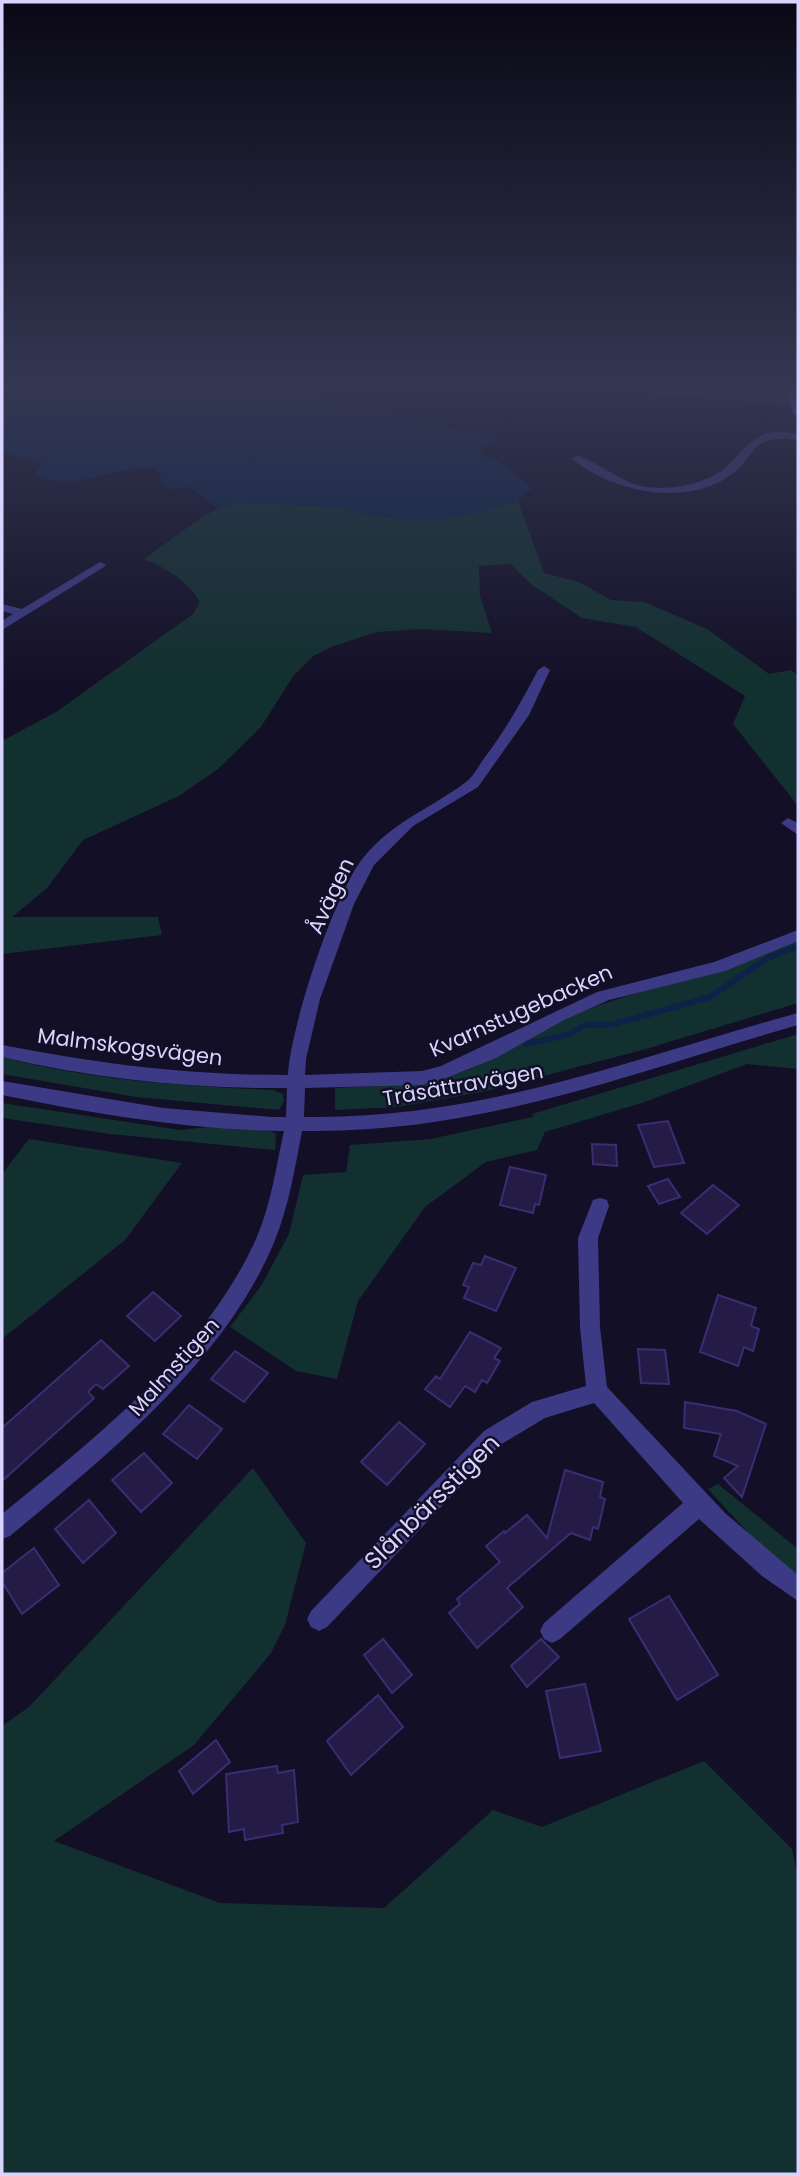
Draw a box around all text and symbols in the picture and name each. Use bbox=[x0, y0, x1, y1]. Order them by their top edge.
street label: Åvägen bbox=[300, 853, 361, 939]
street label: Kvarnstugebacken bbox=[425, 957, 617, 1064]
street label: Malmskogsvägen bbox=[36, 1021, 224, 1072]
street label: Tråsättravägen bbox=[380, 1056, 545, 1113]
street label: Malmstigen bbox=[122, 1311, 226, 1422]
street label: Slånbärsstigen bbox=[357, 1427, 507, 1577]

